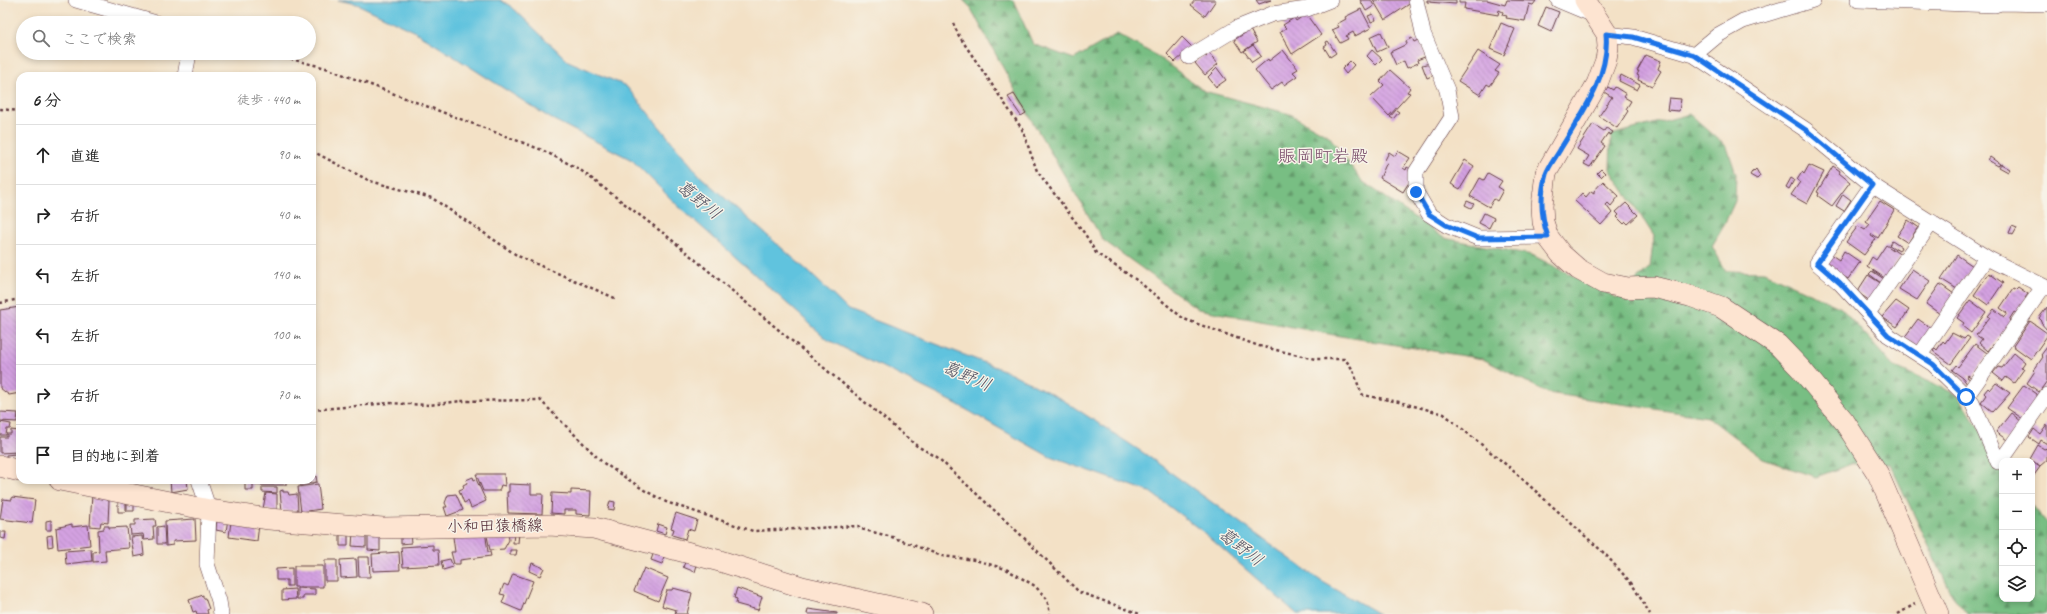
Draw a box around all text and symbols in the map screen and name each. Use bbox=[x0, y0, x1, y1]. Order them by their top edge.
search box bbox=[16, 16, 316, 60]
icon: search bbox=[30, 27, 52, 49]
text: ここで検索 bbox=[62, 30, 137, 49]
text: 6 分 bbox=[32, 90, 61, 111]
text: 徒歩 · 440 m bbox=[237, 92, 300, 108]
icon: ahead bbox=[32, 144, 54, 166]
district label: 賑岡町岩殿 bbox=[1278, 145, 1368, 167]
text: 直進 bbox=[70, 147, 100, 166]
text: 90 m bbox=[278, 147, 300, 163]
water label: 葛野川 bbox=[673, 176, 725, 224]
route end bbox=[1407, 183, 1425, 201]
icon: right bbox=[32, 204, 54, 226]
text: 右折 bbox=[70, 207, 100, 226]
text: 40 m bbox=[278, 207, 300, 223]
icon: left bbox=[32, 264, 54, 286]
text: 左折 bbox=[70, 267, 100, 286]
text: 140 m bbox=[272, 267, 300, 283]
icon: left bbox=[32, 324, 54, 346]
text: 左折 bbox=[70, 327, 100, 346]
text: 100 m bbox=[272, 327, 300, 343]
water label: 葛野川 bbox=[939, 356, 995, 396]
icon: right bbox=[32, 384, 54, 406]
text: 右折 bbox=[70, 387, 100, 406]
text: 70 m bbox=[278, 387, 300, 403]
route start bbox=[1957, 388, 1975, 406]
icon: arrive bbox=[32, 444, 54, 466]
text: 目的地に到着 bbox=[70, 447, 160, 466]
map controls bbox=[1999, 458, 2035, 602]
button: + bbox=[1999, 458, 2035, 494]
button: − bbox=[1999, 494, 2035, 530]
street label: 小和田猿橋線 bbox=[447, 515, 543, 537]
water label: 葛野川 bbox=[1214, 523, 1268, 571]
button: locate bbox=[1999, 530, 2035, 566]
button: layers bbox=[1999, 566, 2035, 602]

